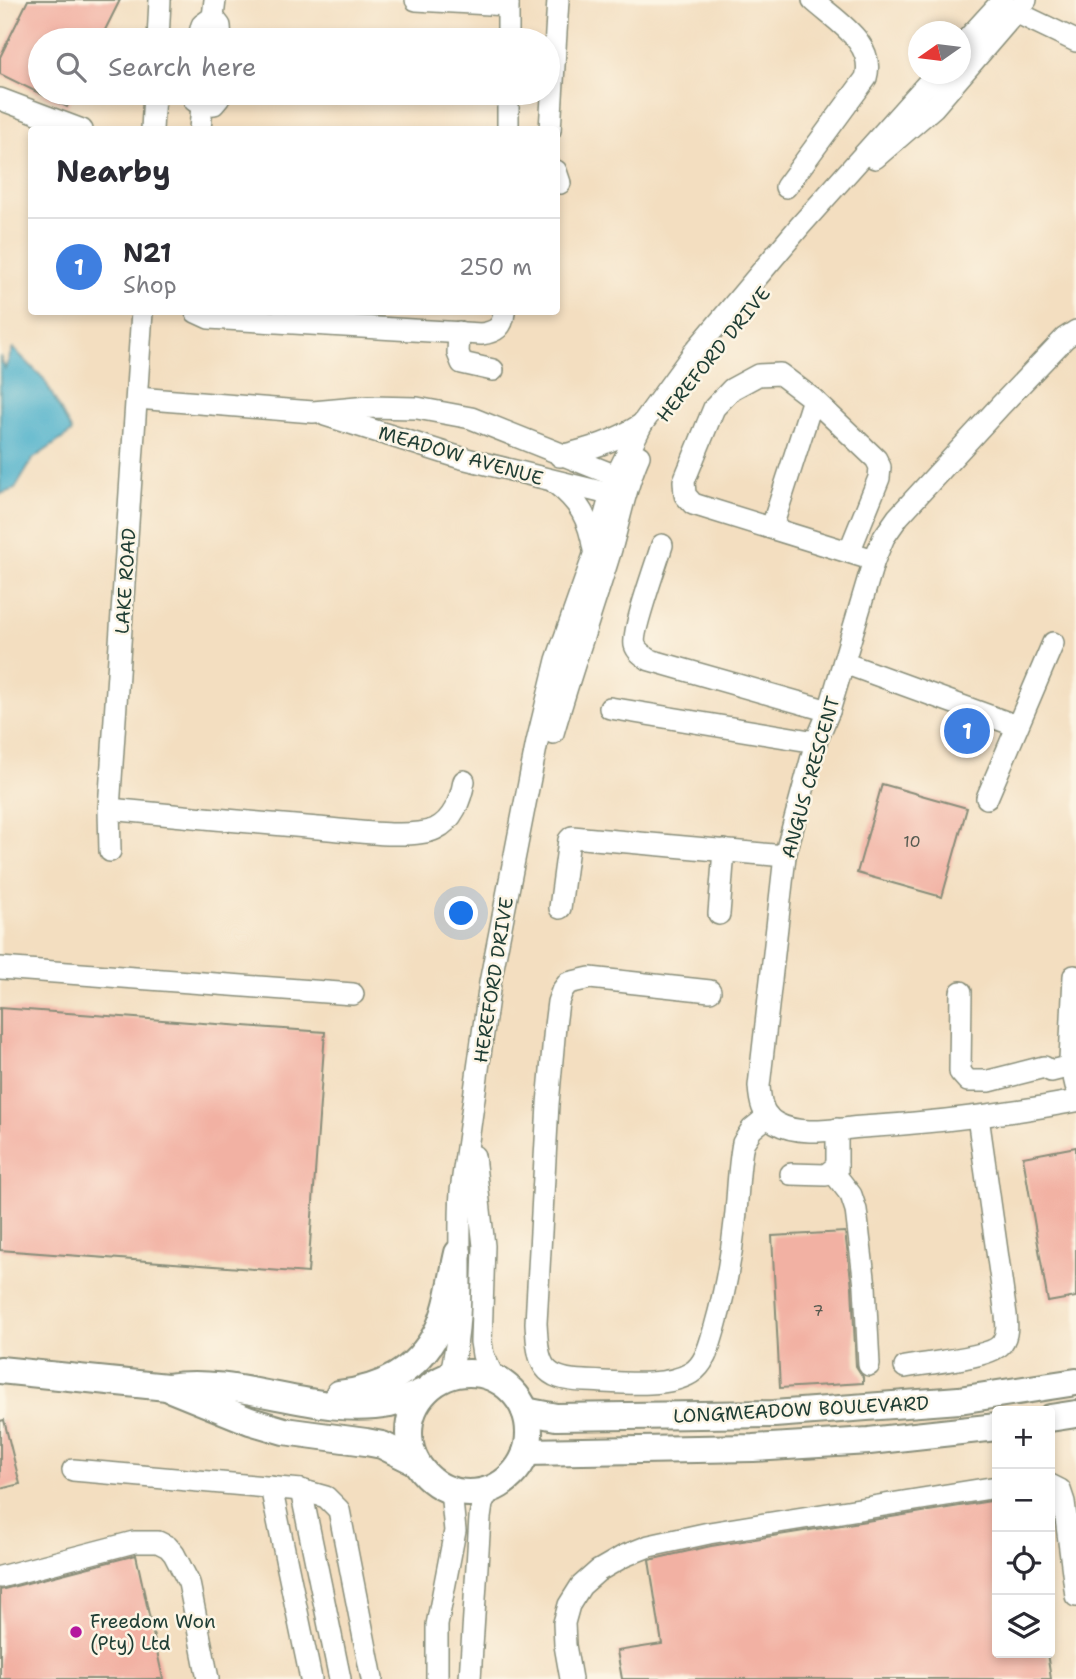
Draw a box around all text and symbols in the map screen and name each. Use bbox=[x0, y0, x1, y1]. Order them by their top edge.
north arrow bbox=[908, 21, 971, 84]
search box bbox=[28, 28, 560, 105]
icon: search bbox=[52, 48, 90, 86]
text: Search here bbox=[108, 49, 257, 84]
text: Nearby bbox=[56, 151, 171, 192]
text: N21 bbox=[123, 235, 172, 270]
text: 1 bbox=[74, 252, 84, 282]
text: 250 m bbox=[459, 252, 532, 282]
text: Shop bbox=[123, 270, 177, 300]
street label: HEREFORD DRIVE bbox=[651, 281, 776, 427]
street label: MEADOW AVENUE bbox=[376, 420, 546, 491]
street label: LAKE ROAD bbox=[109, 527, 142, 635]
street label: ANGUS CRESCENT bbox=[775, 693, 846, 861]
pin: 1 bbox=[944, 705, 990, 757]
house number: 10 bbox=[903, 831, 921, 852]
street label: HEREFORD DRIVE bbox=[468, 895, 519, 1065]
your location bbox=[444, 896, 478, 930]
house number: 7 bbox=[812, 1300, 824, 1321]
street label: LONGMEADOW BOULEVARD bbox=[672, 1390, 930, 1429]
map controls bbox=[992, 1406, 1055, 1658]
button: + bbox=[992, 1406, 1055, 1469]
button: − bbox=[992, 1469, 1055, 1532]
button: locate bbox=[992, 1532, 1055, 1595]
button: layers bbox=[992, 1595, 1055, 1658]
place label: Freedom Won (Pty) Ltd bbox=[90, 1609, 216, 1656]
marker: Freedom Won (Pty) Ltd bbox=[68, 1624, 84, 1640]

